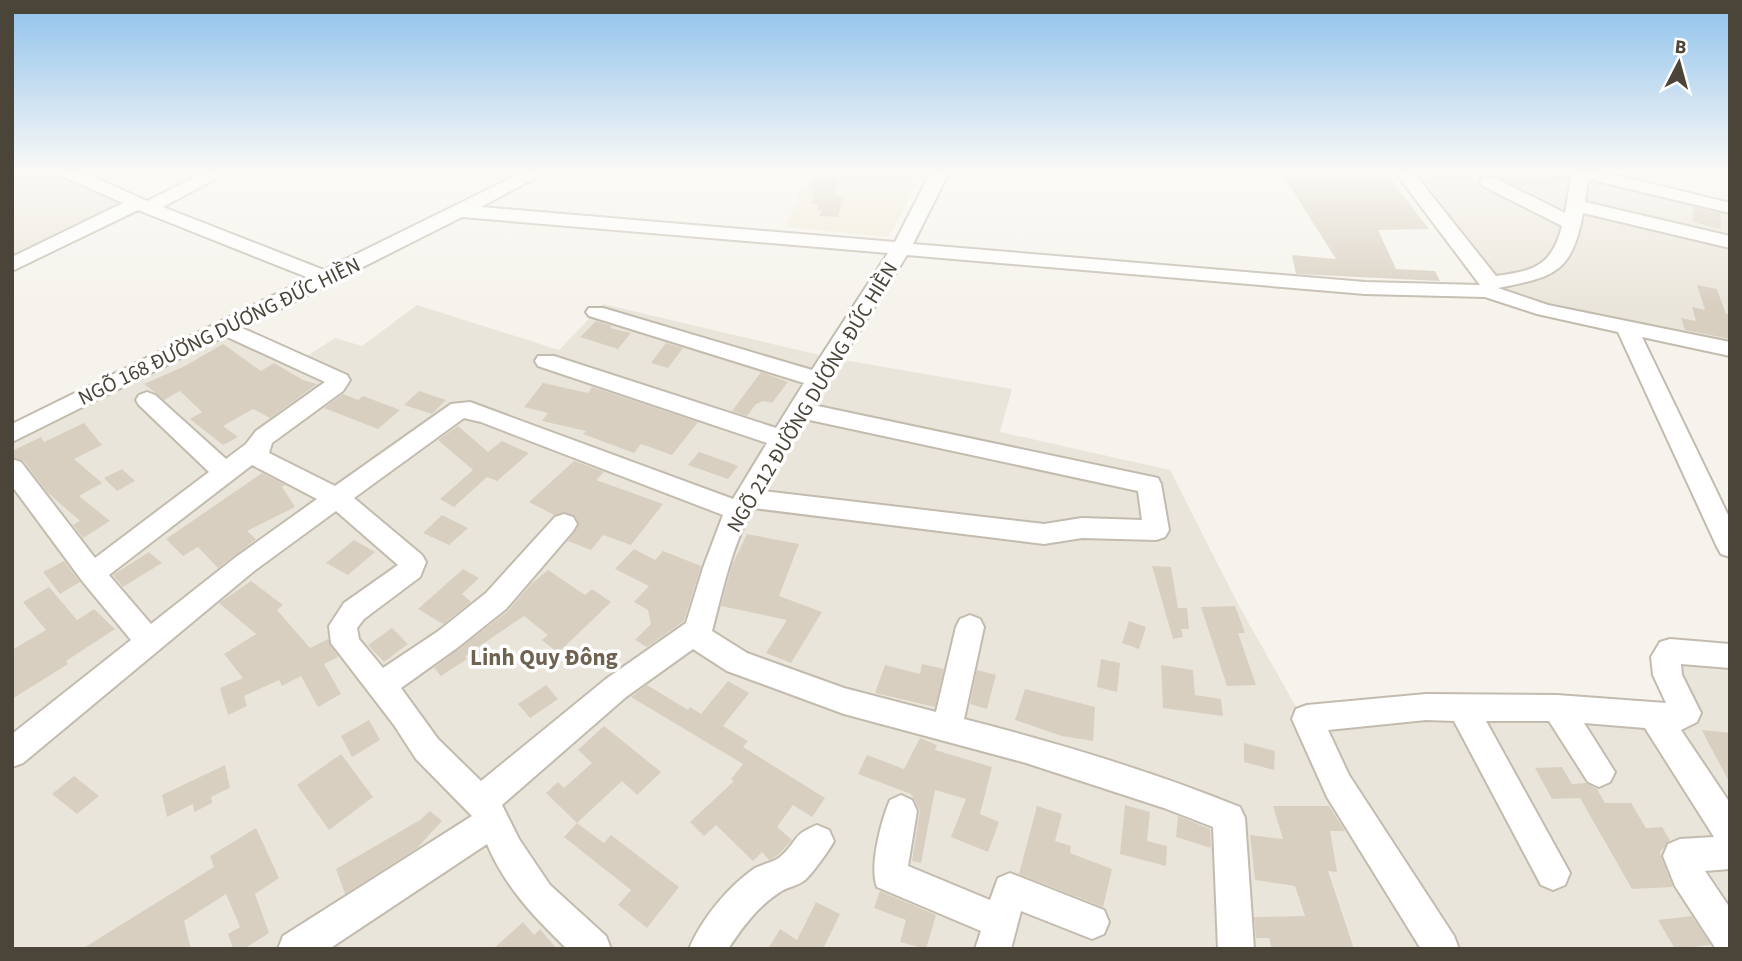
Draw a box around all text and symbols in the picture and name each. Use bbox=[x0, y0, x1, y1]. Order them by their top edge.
north arrow bbox=[1644, 28, 1714, 98]
text: B bbox=[1673, 34, 1688, 62]
street label: NGÕ 168 ĐƯỜNG DƯƠNG ĐỨC HIỀN bbox=[73, 249, 365, 413]
street label: NGÕ 212 ĐƯỜNG DƯƠNG ĐỨC HIỀN bbox=[719, 256, 905, 538]
district label: Linh Quy Đông bbox=[470, 641, 618, 674]

